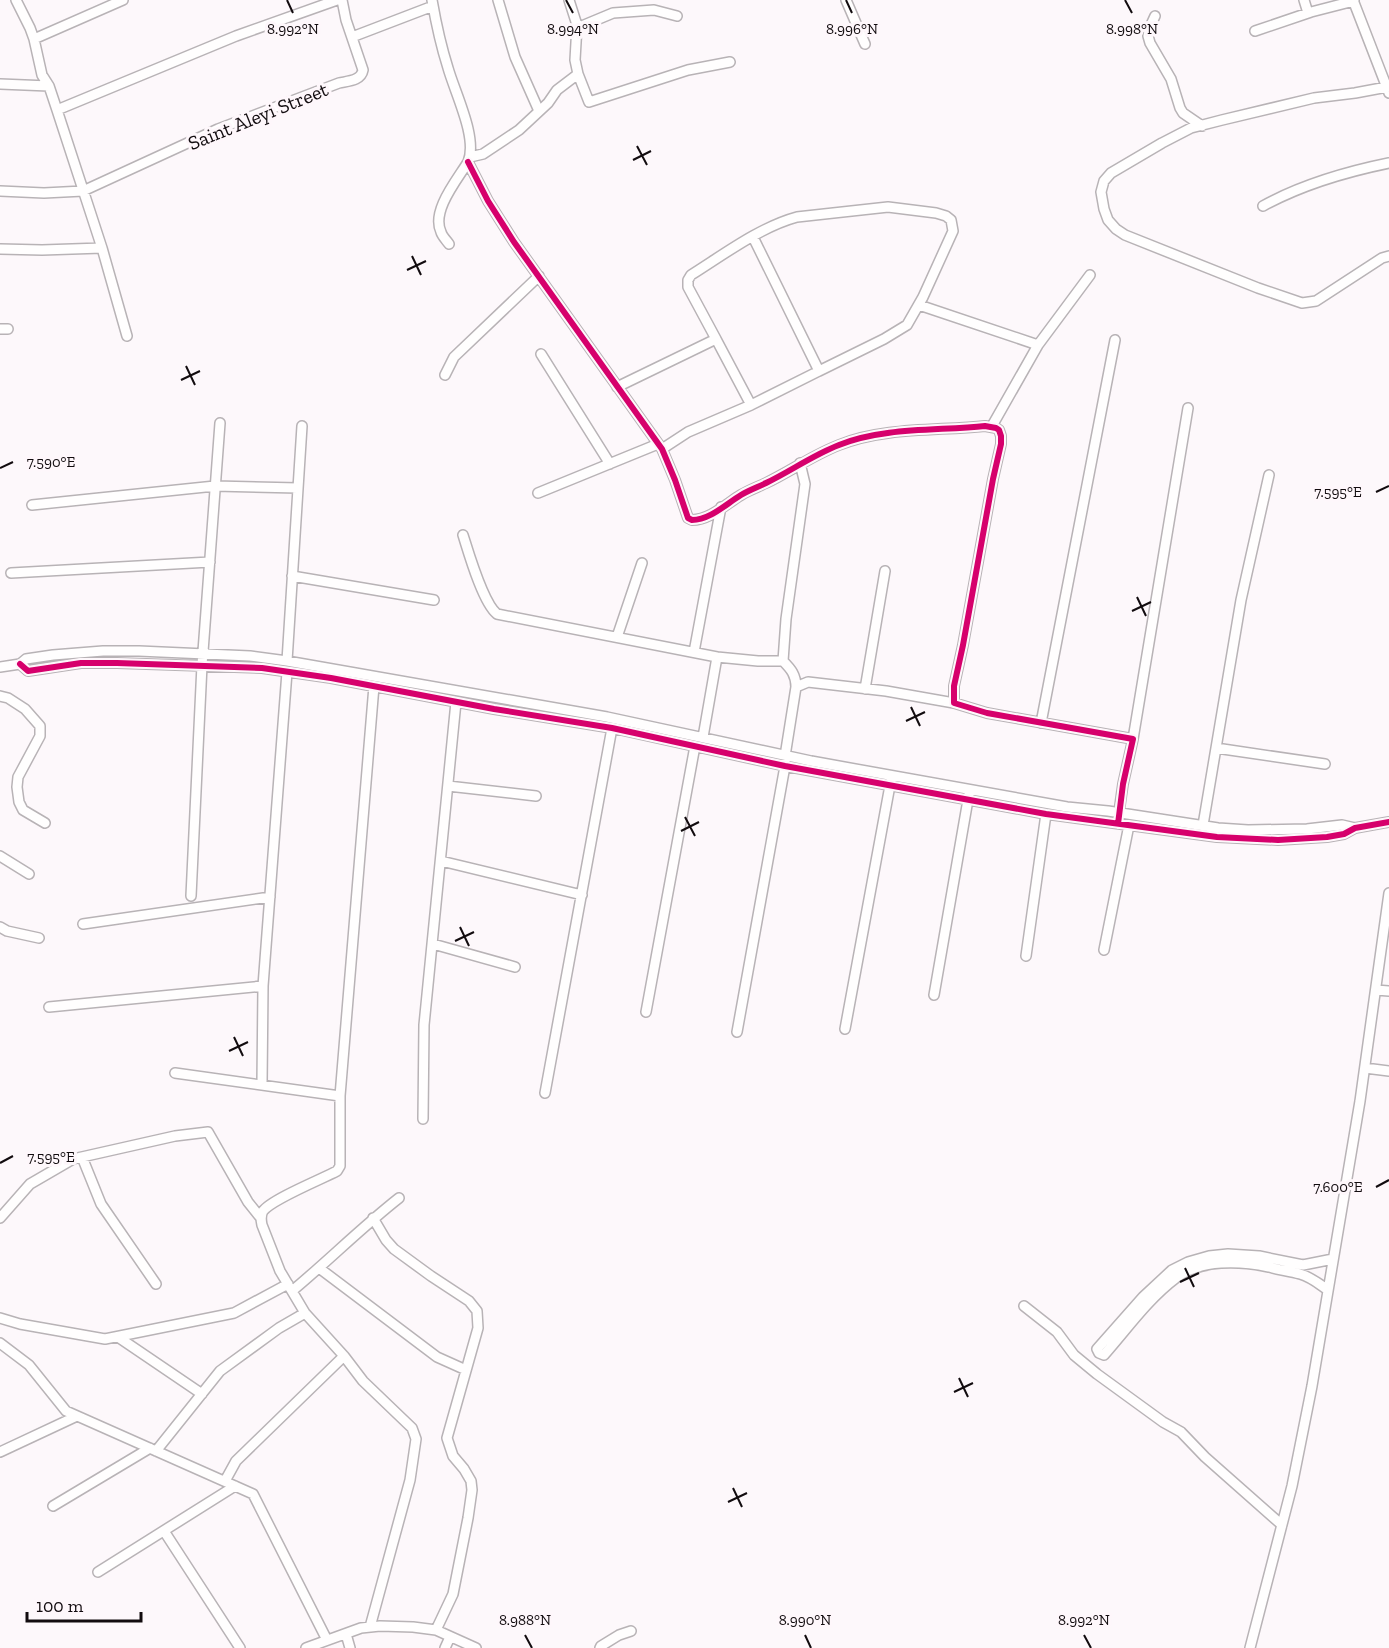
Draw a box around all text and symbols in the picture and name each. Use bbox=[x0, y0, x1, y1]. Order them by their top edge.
text: 8.992°N bbox=[267, 20, 319, 38]
text: 8.994°N bbox=[547, 20, 599, 38]
text: 8.996°N bbox=[826, 20, 878, 38]
text: 8.998°N bbox=[1106, 20, 1158, 38]
street label: Saint Aleyi Street bbox=[184, 77, 332, 155]
text: 7.590°E bbox=[27, 453, 75, 471]
text: 7.595°E bbox=[1314, 483, 1362, 501]
text: 7.595°E bbox=[27, 1148, 75, 1166]
text: 7.600°E bbox=[1313, 1178, 1363, 1196]
scale bar bbox=[27, 1585, 141, 1623]
text: 100 m bbox=[36, 1595, 84, 1617]
text: 8.988°N bbox=[499, 1611, 551, 1629]
text: 8.990°N bbox=[779, 1611, 831, 1629]
text: 8.992°N bbox=[1058, 1611, 1110, 1629]

